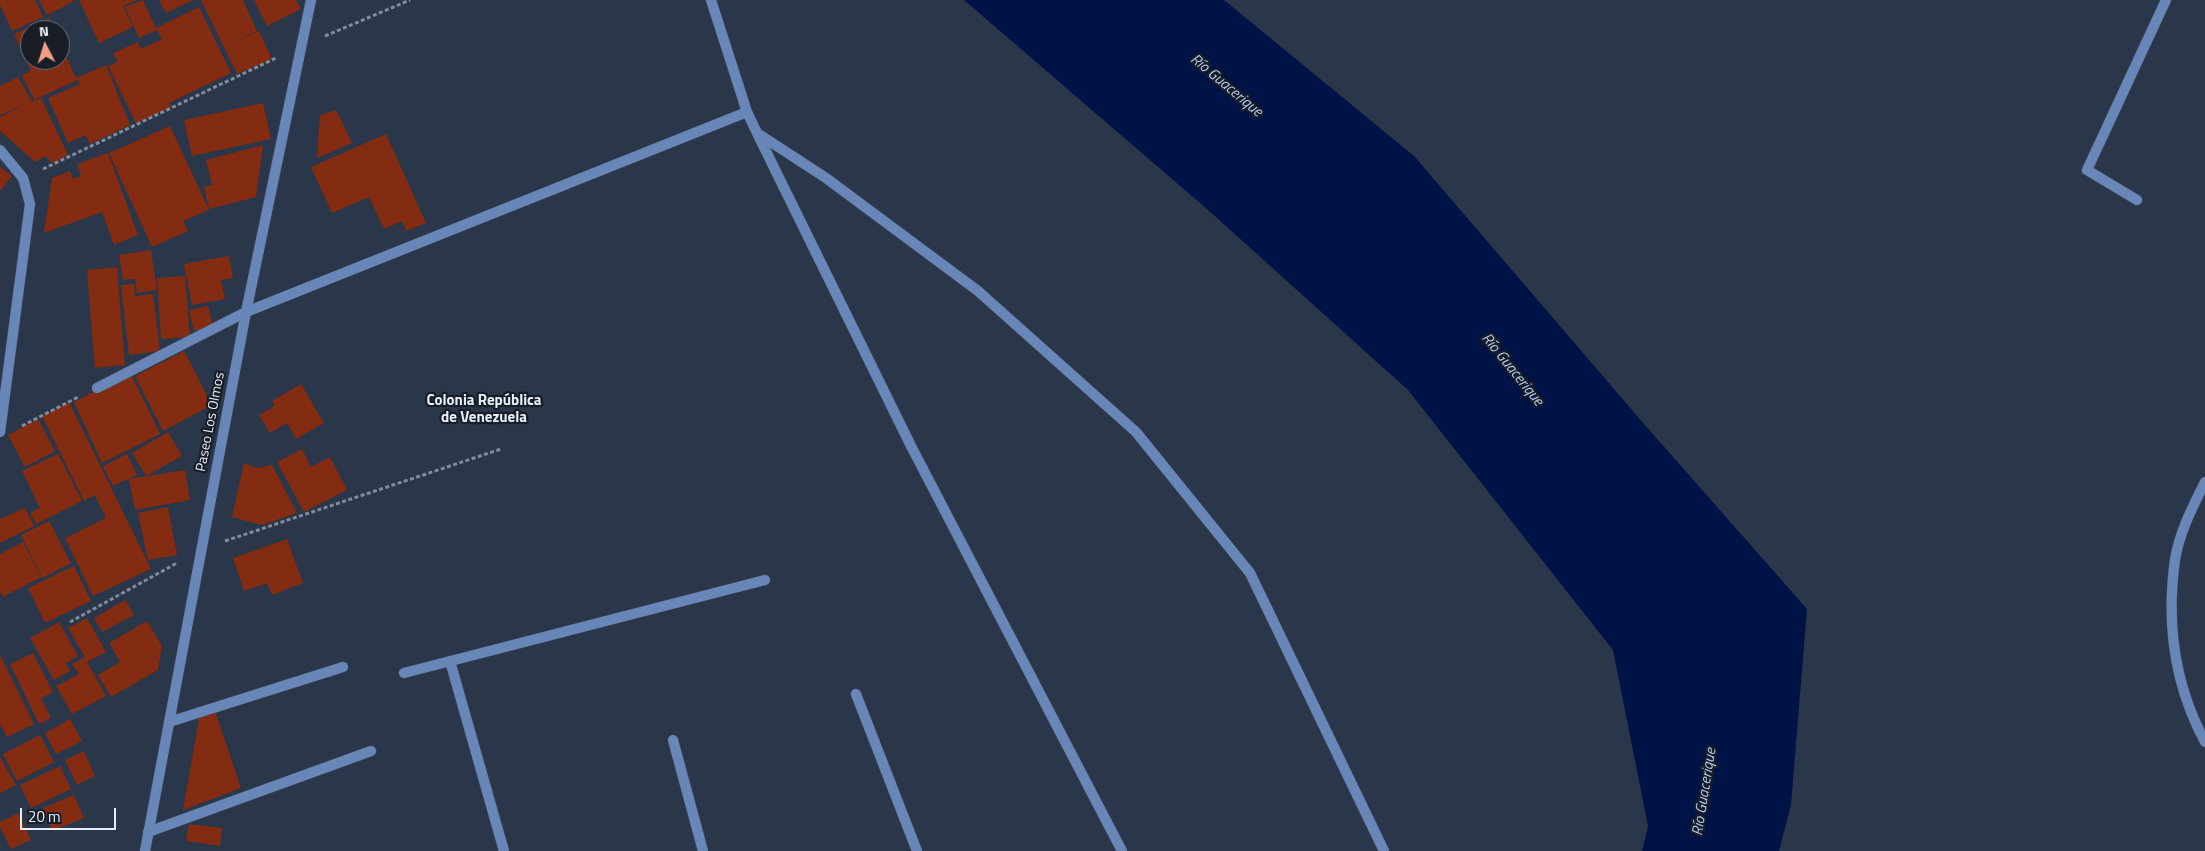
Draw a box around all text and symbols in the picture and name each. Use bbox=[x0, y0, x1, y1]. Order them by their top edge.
north arrow bbox=[20, 20, 70, 70]
text: N bbox=[38, 20, 49, 41]
water label: Río Guacerique bbox=[1186, 51, 1266, 121]
water label: Río Guacerique bbox=[1477, 330, 1547, 410]
street label: Paseo Los Olmos bbox=[193, 371, 229, 473]
district label: Colonia República de Venezuela bbox=[427, 392, 541, 427]
water label: Río Guacerique bbox=[1689, 747, 1721, 837]
scale bar bbox=[22, 798, 119, 830]
text: 20 m bbox=[28, 805, 61, 828]

